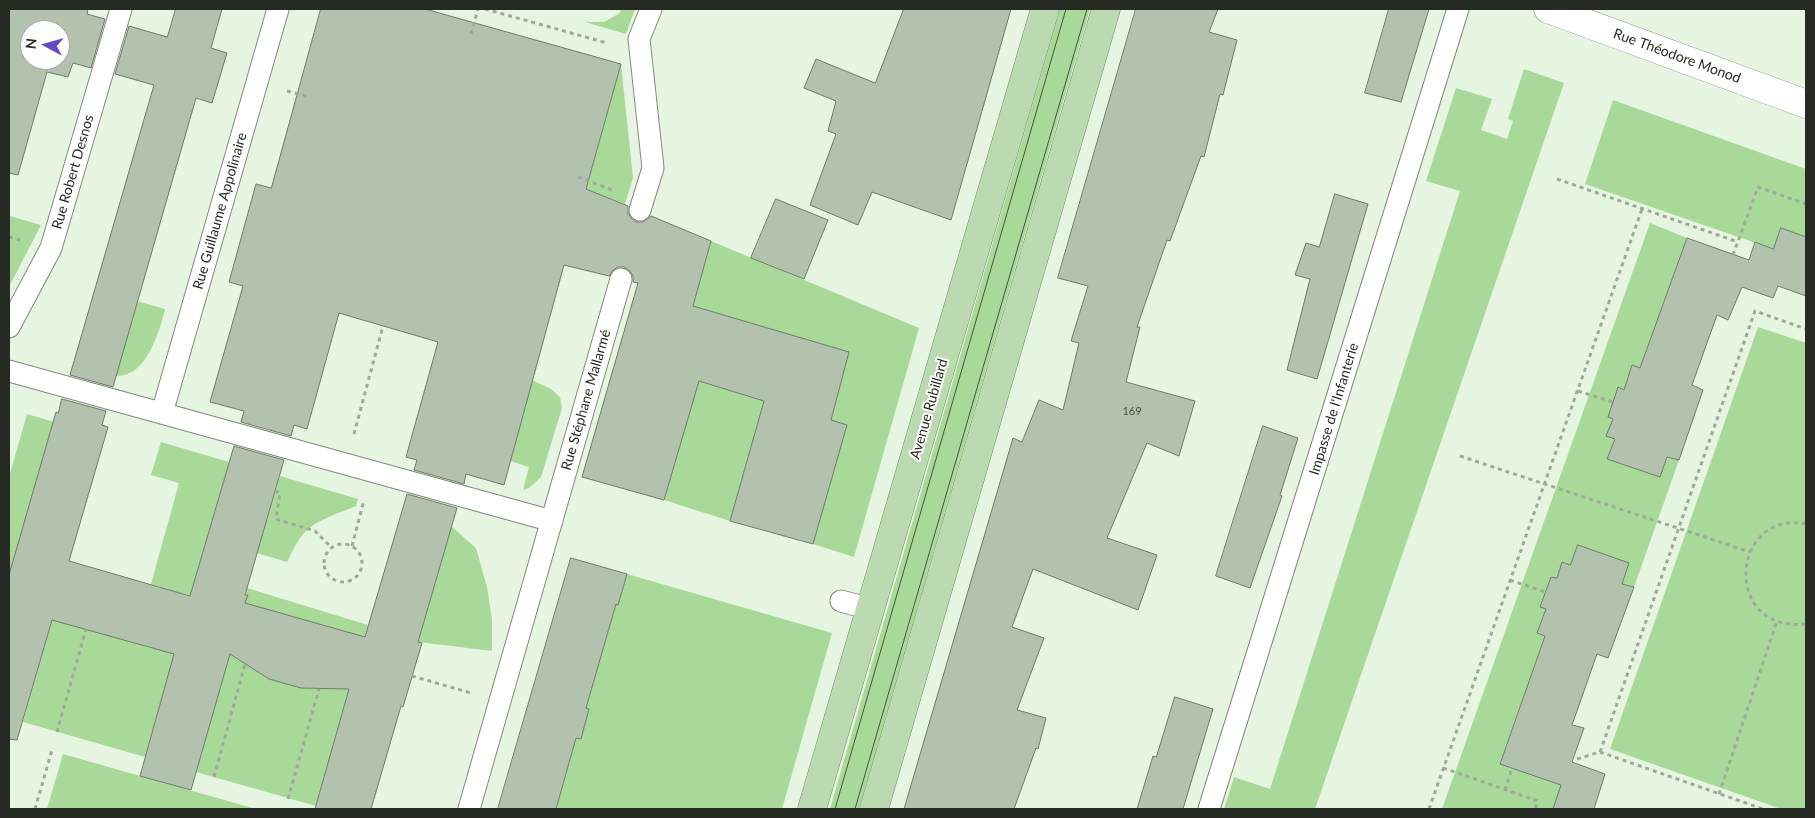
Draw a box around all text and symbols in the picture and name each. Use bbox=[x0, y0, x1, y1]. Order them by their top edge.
north arrow bbox=[20, 20, 70, 70]
street label: Rue Théodore Monod bbox=[1611, 25, 1743, 87]
text: N bbox=[22, 37, 40, 50]
street label: Rue Robert Desnos bbox=[49, 113, 97, 231]
street label: Rue Guillaume Appolinaire bbox=[190, 131, 250, 291]
street label: Rue Stéphane Mallarmé bbox=[558, 328, 614, 472]
street label: Impasse de l'Infanterie bbox=[1306, 341, 1362, 477]
street label: Avenue Rubillard bbox=[907, 357, 951, 461]
house number: 169 bbox=[1122, 404, 1142, 418]

